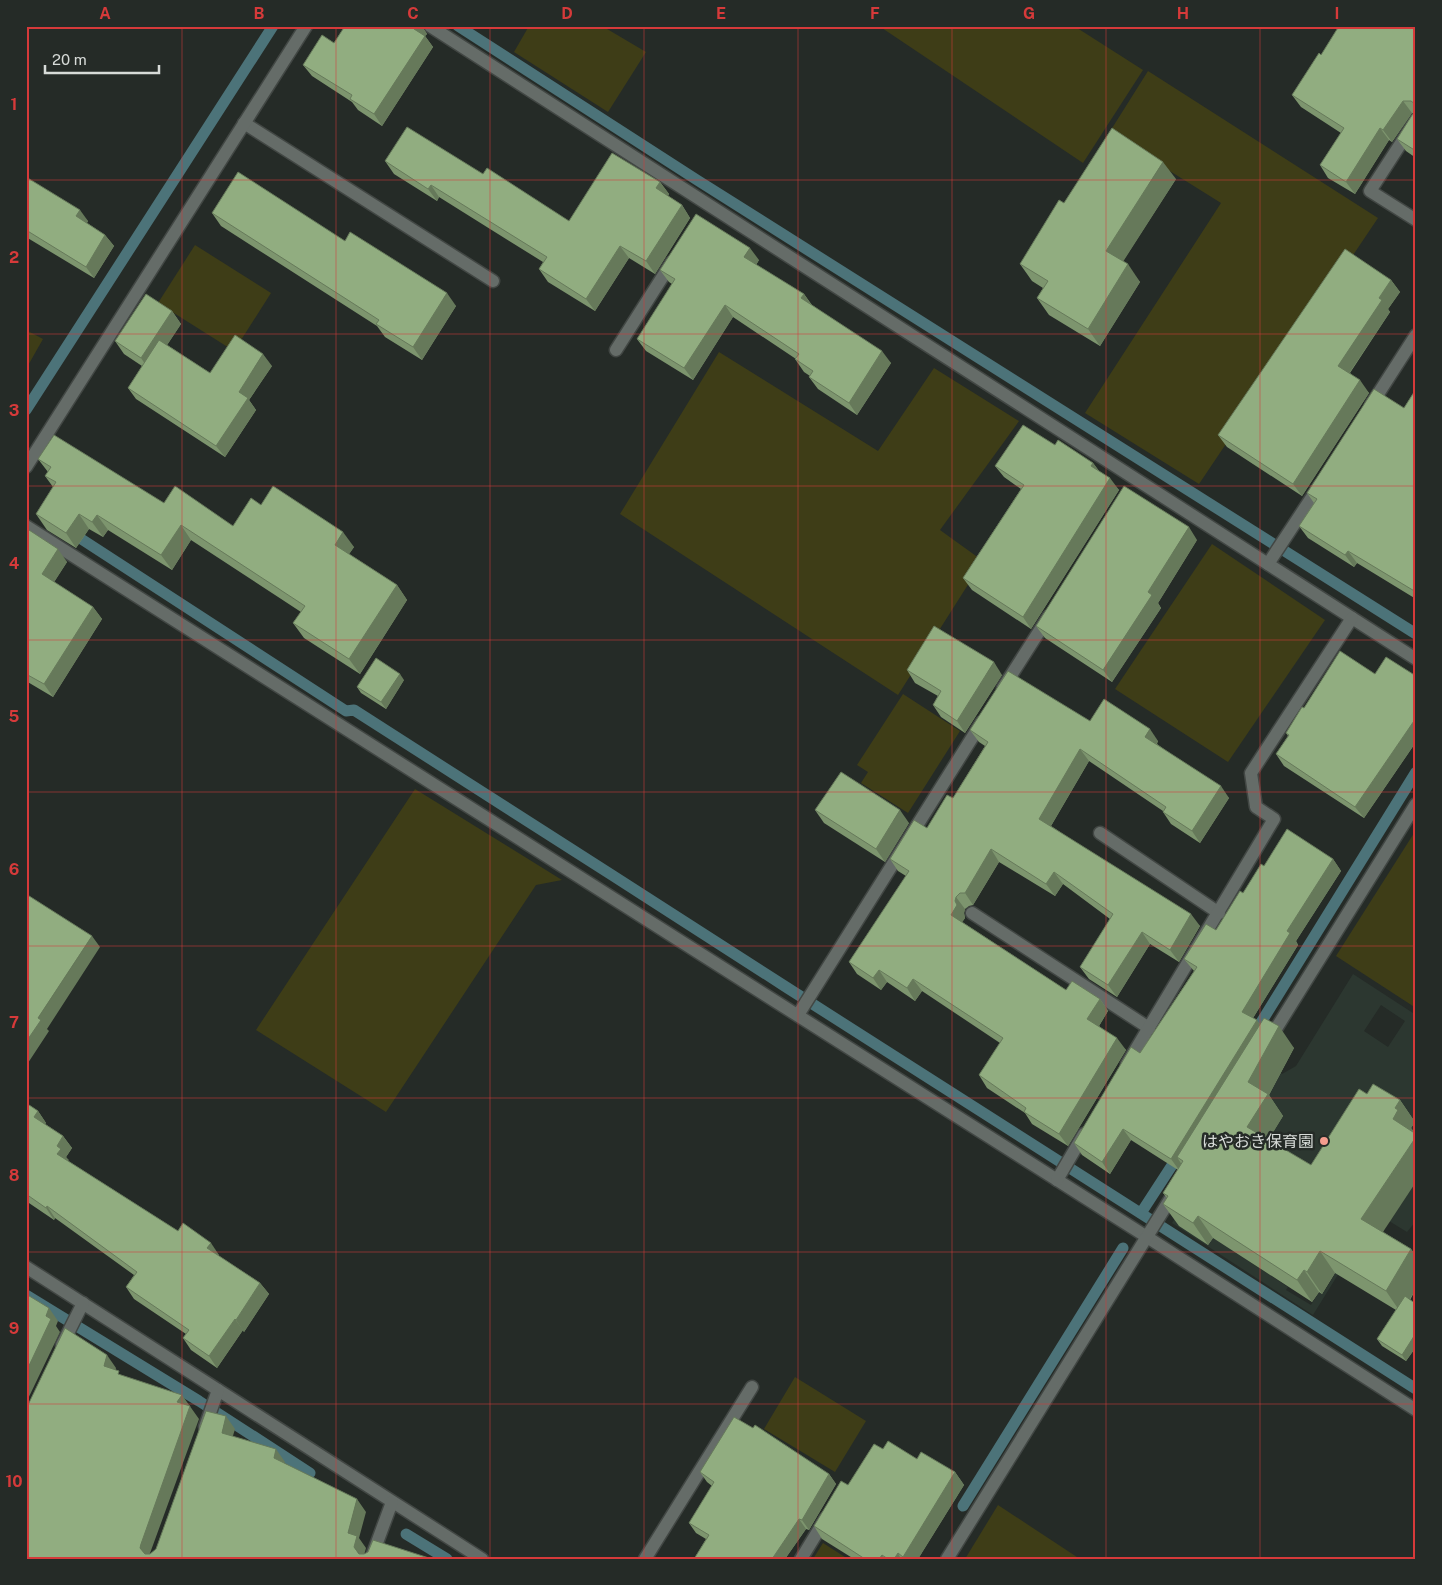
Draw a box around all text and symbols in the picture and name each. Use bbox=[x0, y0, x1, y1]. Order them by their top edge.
text: A bbox=[99, 4, 111, 23]
text: B bbox=[254, 4, 265, 23]
text: C bbox=[407, 4, 419, 23]
text: D bbox=[561, 4, 573, 23]
text: E bbox=[716, 4, 726, 23]
text: F bbox=[870, 4, 880, 23]
text: G bbox=[1023, 4, 1035, 23]
text: H bbox=[1177, 4, 1189, 23]
text: I bbox=[1335, 4, 1339, 23]
scale bar bbox=[45, 42, 159, 74]
text: 20 m bbox=[52, 51, 87, 68]
text: 1 bbox=[11, 95, 17, 114]
text: 2 bbox=[9, 248, 19, 267]
text: 3 bbox=[9, 401, 19, 420]
text: 4 bbox=[9, 554, 20, 573]
text: 5 bbox=[9, 707, 20, 726]
text: 6 bbox=[9, 860, 19, 879]
text: 7 bbox=[9, 1013, 19, 1032]
place label: はやおき保育園 bbox=[1202, 1132, 1314, 1151]
marker: はやおき保育園 bbox=[1318, 1135, 1330, 1147]
text: 8 bbox=[9, 1166, 20, 1185]
text: 9 bbox=[9, 1319, 19, 1338]
text: 10 bbox=[5, 1472, 23, 1491]

